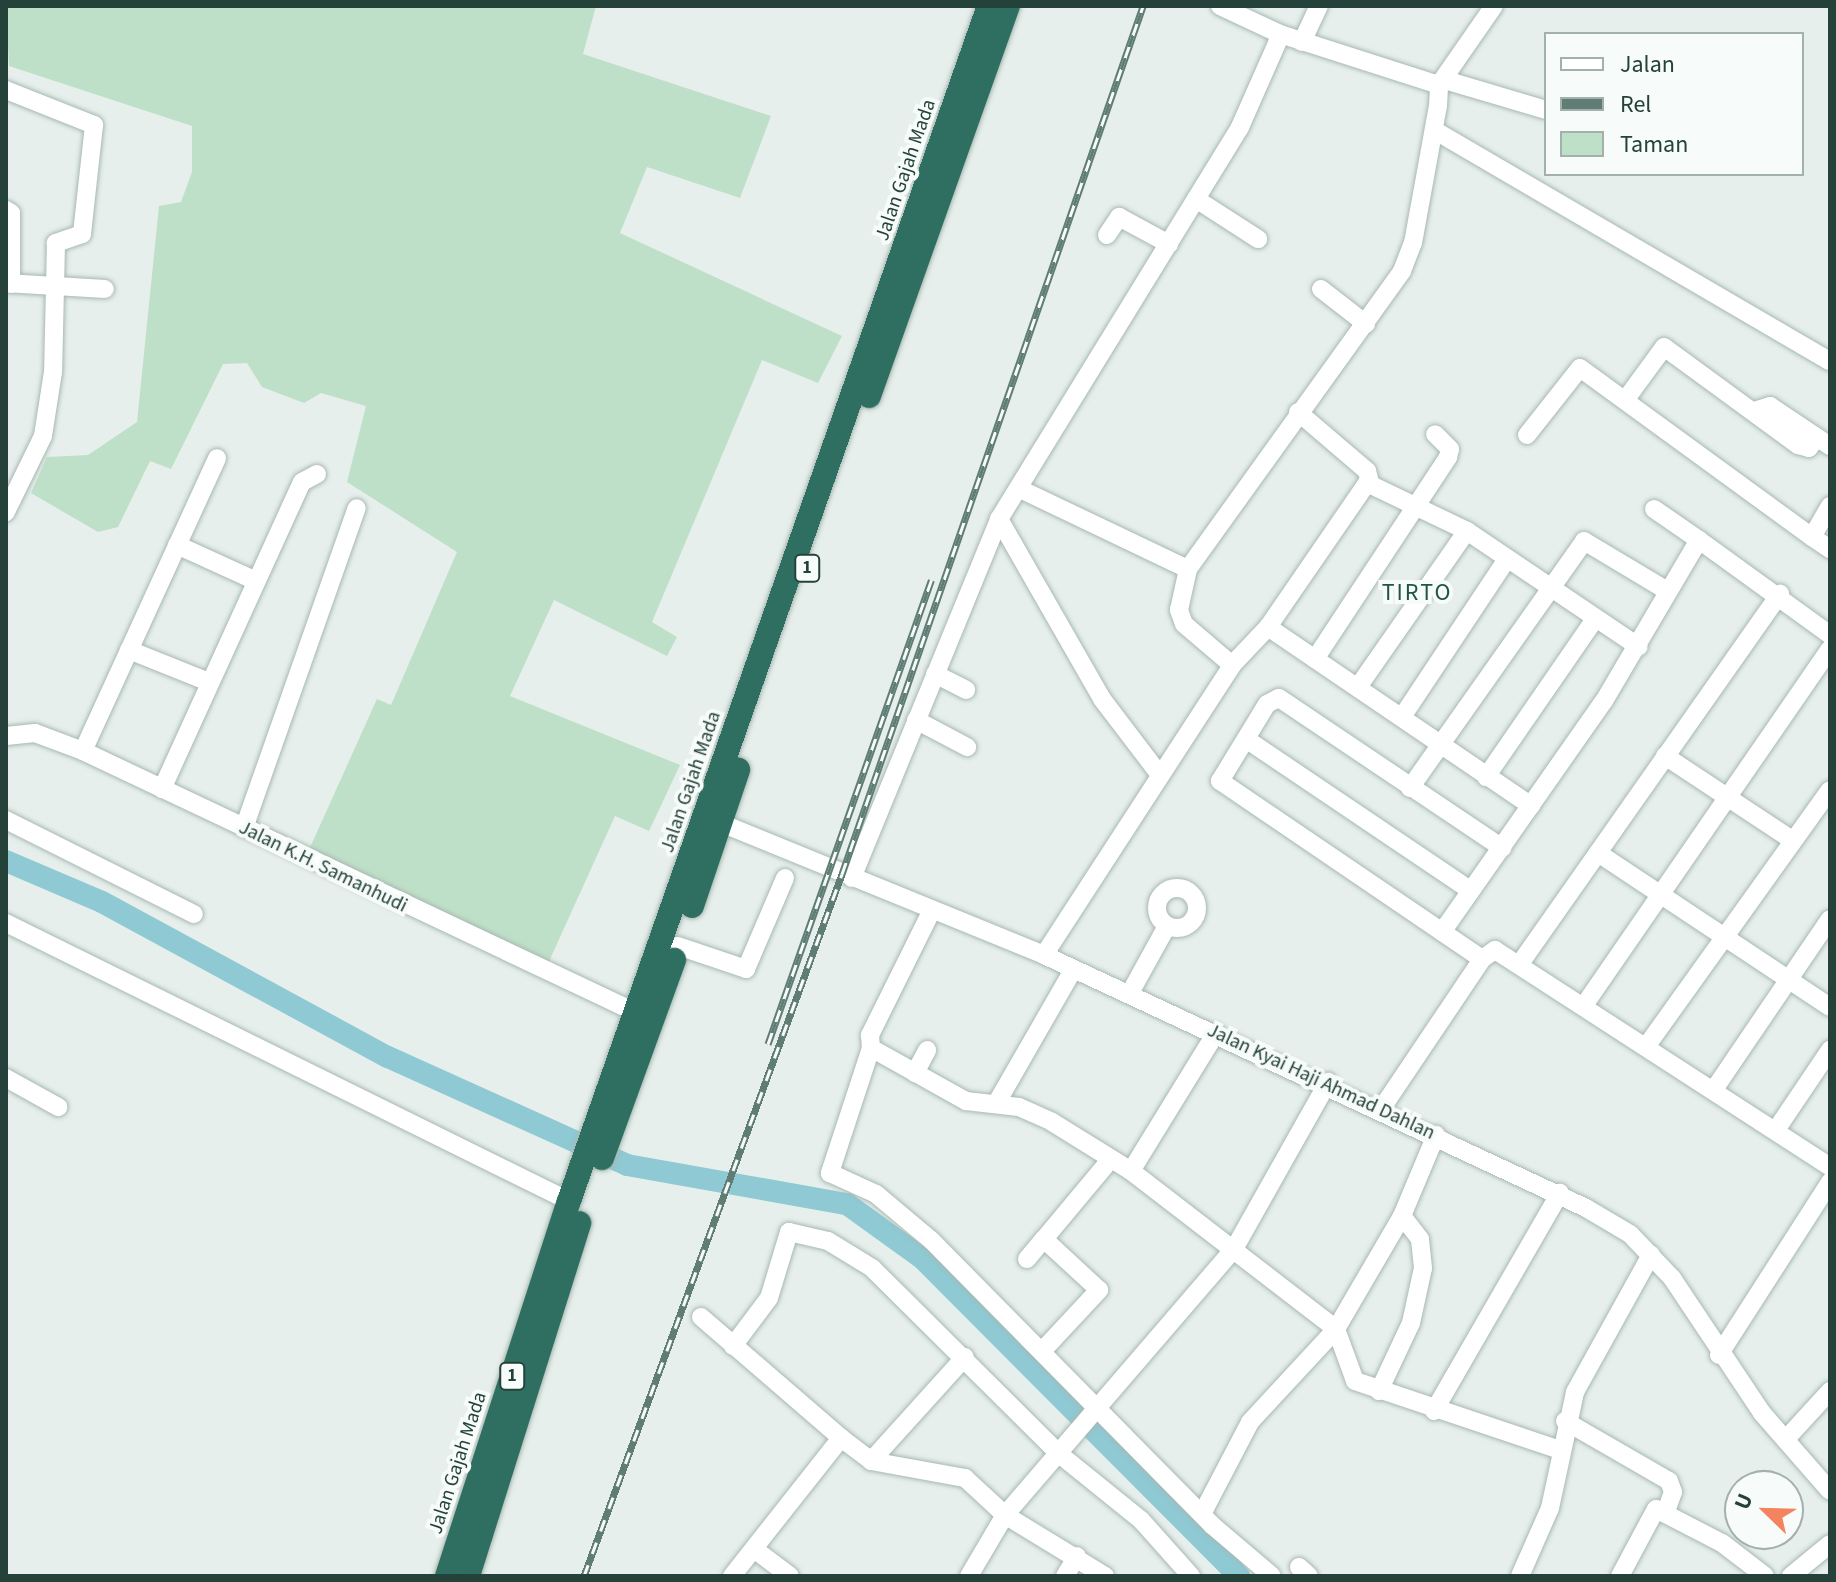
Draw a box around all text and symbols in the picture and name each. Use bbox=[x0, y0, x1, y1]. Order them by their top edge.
legend bbox=[1544, 32, 1804, 176]
text: Jalan bbox=[1620, 47, 1675, 82]
text: Rel bbox=[1620, 87, 1651, 122]
street label: Jalan Gajah Mada bbox=[871, 96, 941, 244]
text: Taman bbox=[1620, 127, 1688, 162]
road number: 1 bbox=[793, 554, 821, 582]
district label: TIRTO bbox=[1382, 579, 1452, 607]
street label: Jalan Gajah Mada bbox=[656, 708, 726, 856]
street label: Jalan K.H. Samanhudi bbox=[235, 816, 411, 918]
street label: Jalan Kyai Haji Ahmad Dahlan bbox=[1203, 1019, 1439, 1145]
road number: 1 bbox=[498, 1362, 526, 1390]
street label: Jalan Gajah Mada bbox=[424, 1389, 492, 1537]
north arrow bbox=[1724, 1470, 1804, 1550]
text: U bbox=[1726, 1488, 1761, 1514]

